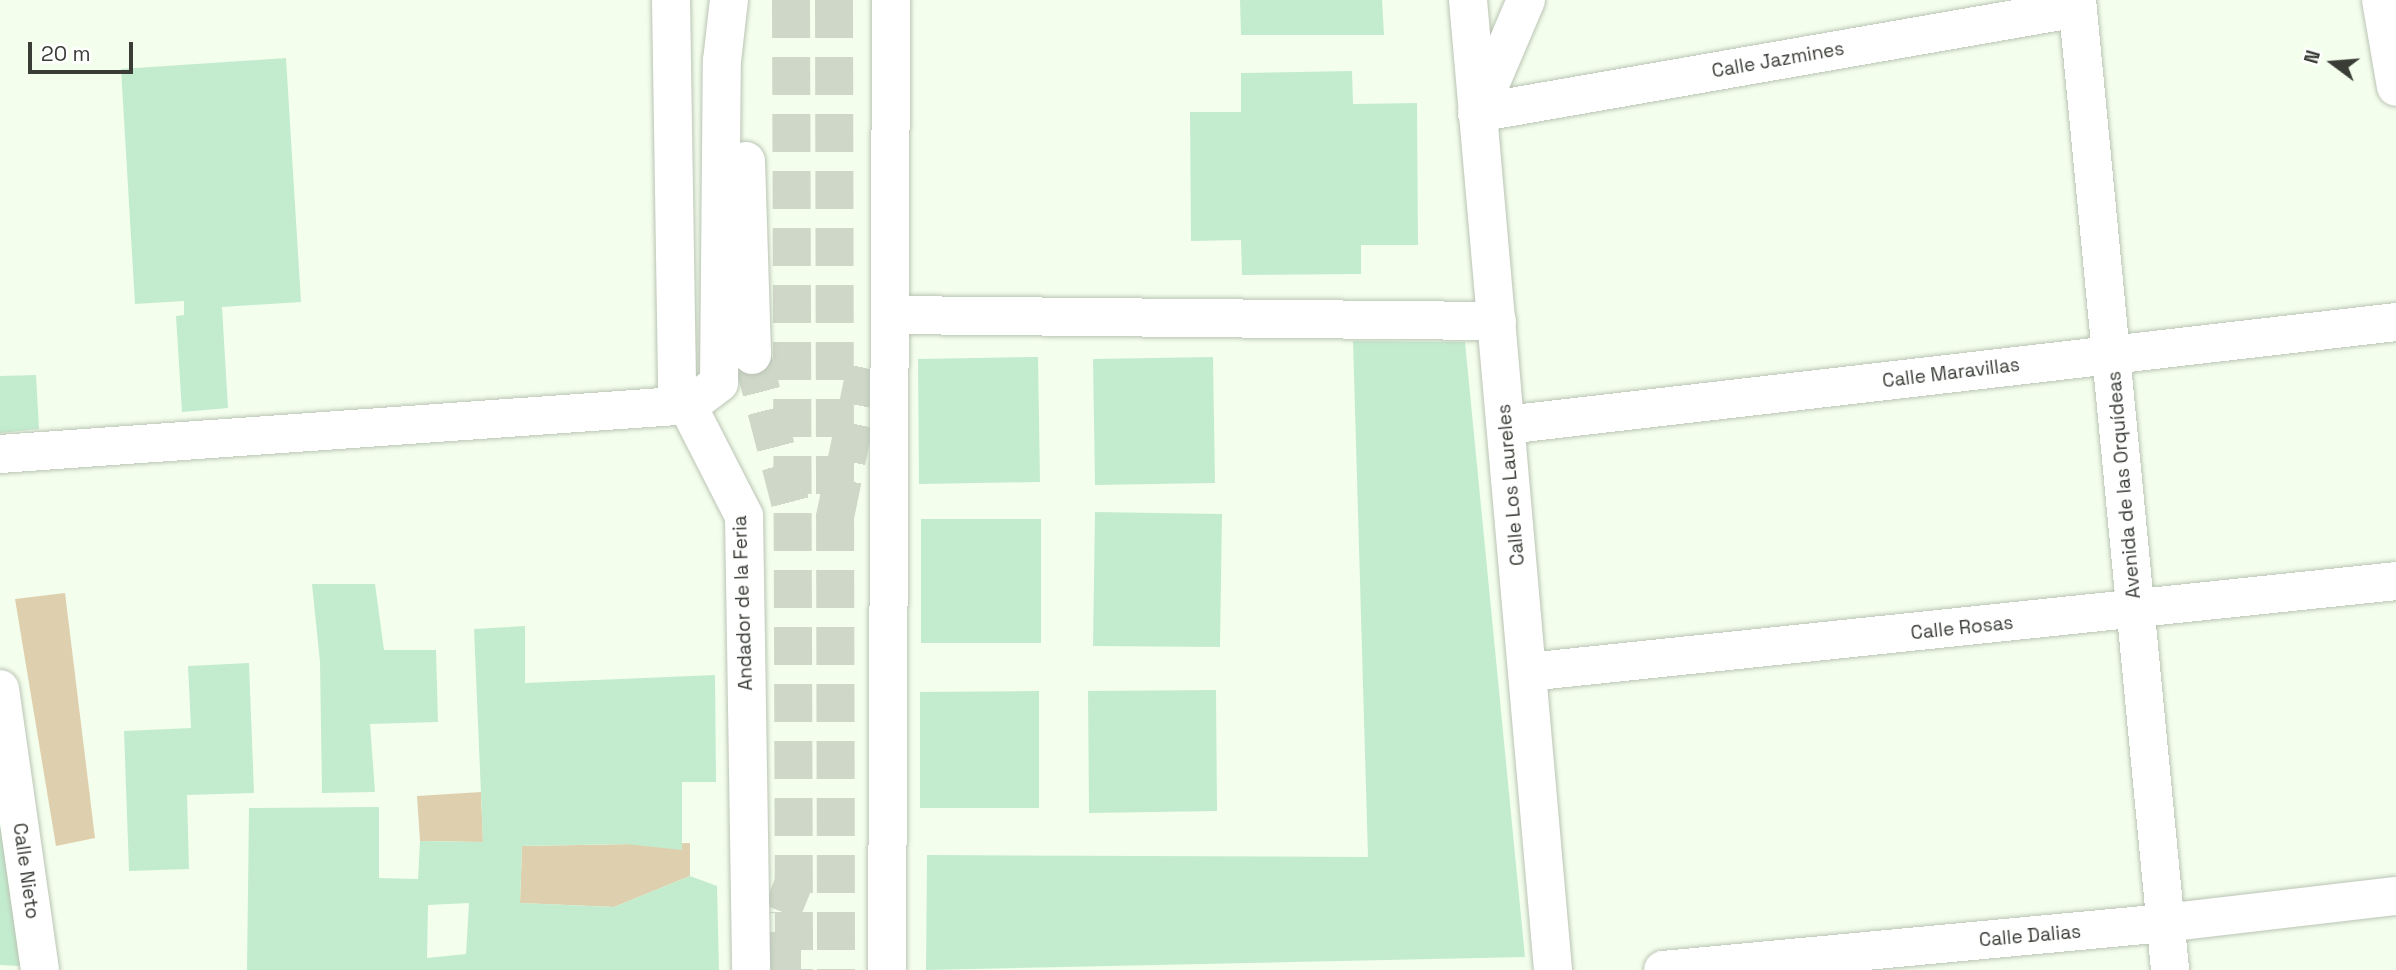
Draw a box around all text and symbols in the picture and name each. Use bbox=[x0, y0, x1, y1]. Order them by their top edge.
scale bar bbox=[32, 28, 136, 72]
north arrow bbox=[2298, 28, 2368, 98]
street label: Calle Jazmines bbox=[1710, 37, 1846, 83]
text: 20 m bbox=[41, 40, 91, 67]
text: N bbox=[2299, 48, 2326, 67]
street label: Calle Maravillas bbox=[1881, 353, 2021, 393]
street label: Avenida de las Orquídeas bbox=[2103, 370, 2145, 600]
street label: Calle Los Laureles bbox=[1493, 403, 1529, 567]
street label: Andador de la Feria bbox=[729, 515, 757, 691]
street label: Calle Rosas bbox=[1910, 611, 2014, 645]
street label: Calle Nieto bbox=[8, 821, 44, 921]
street label: Calle Dalias bbox=[1978, 920, 2082, 952]

